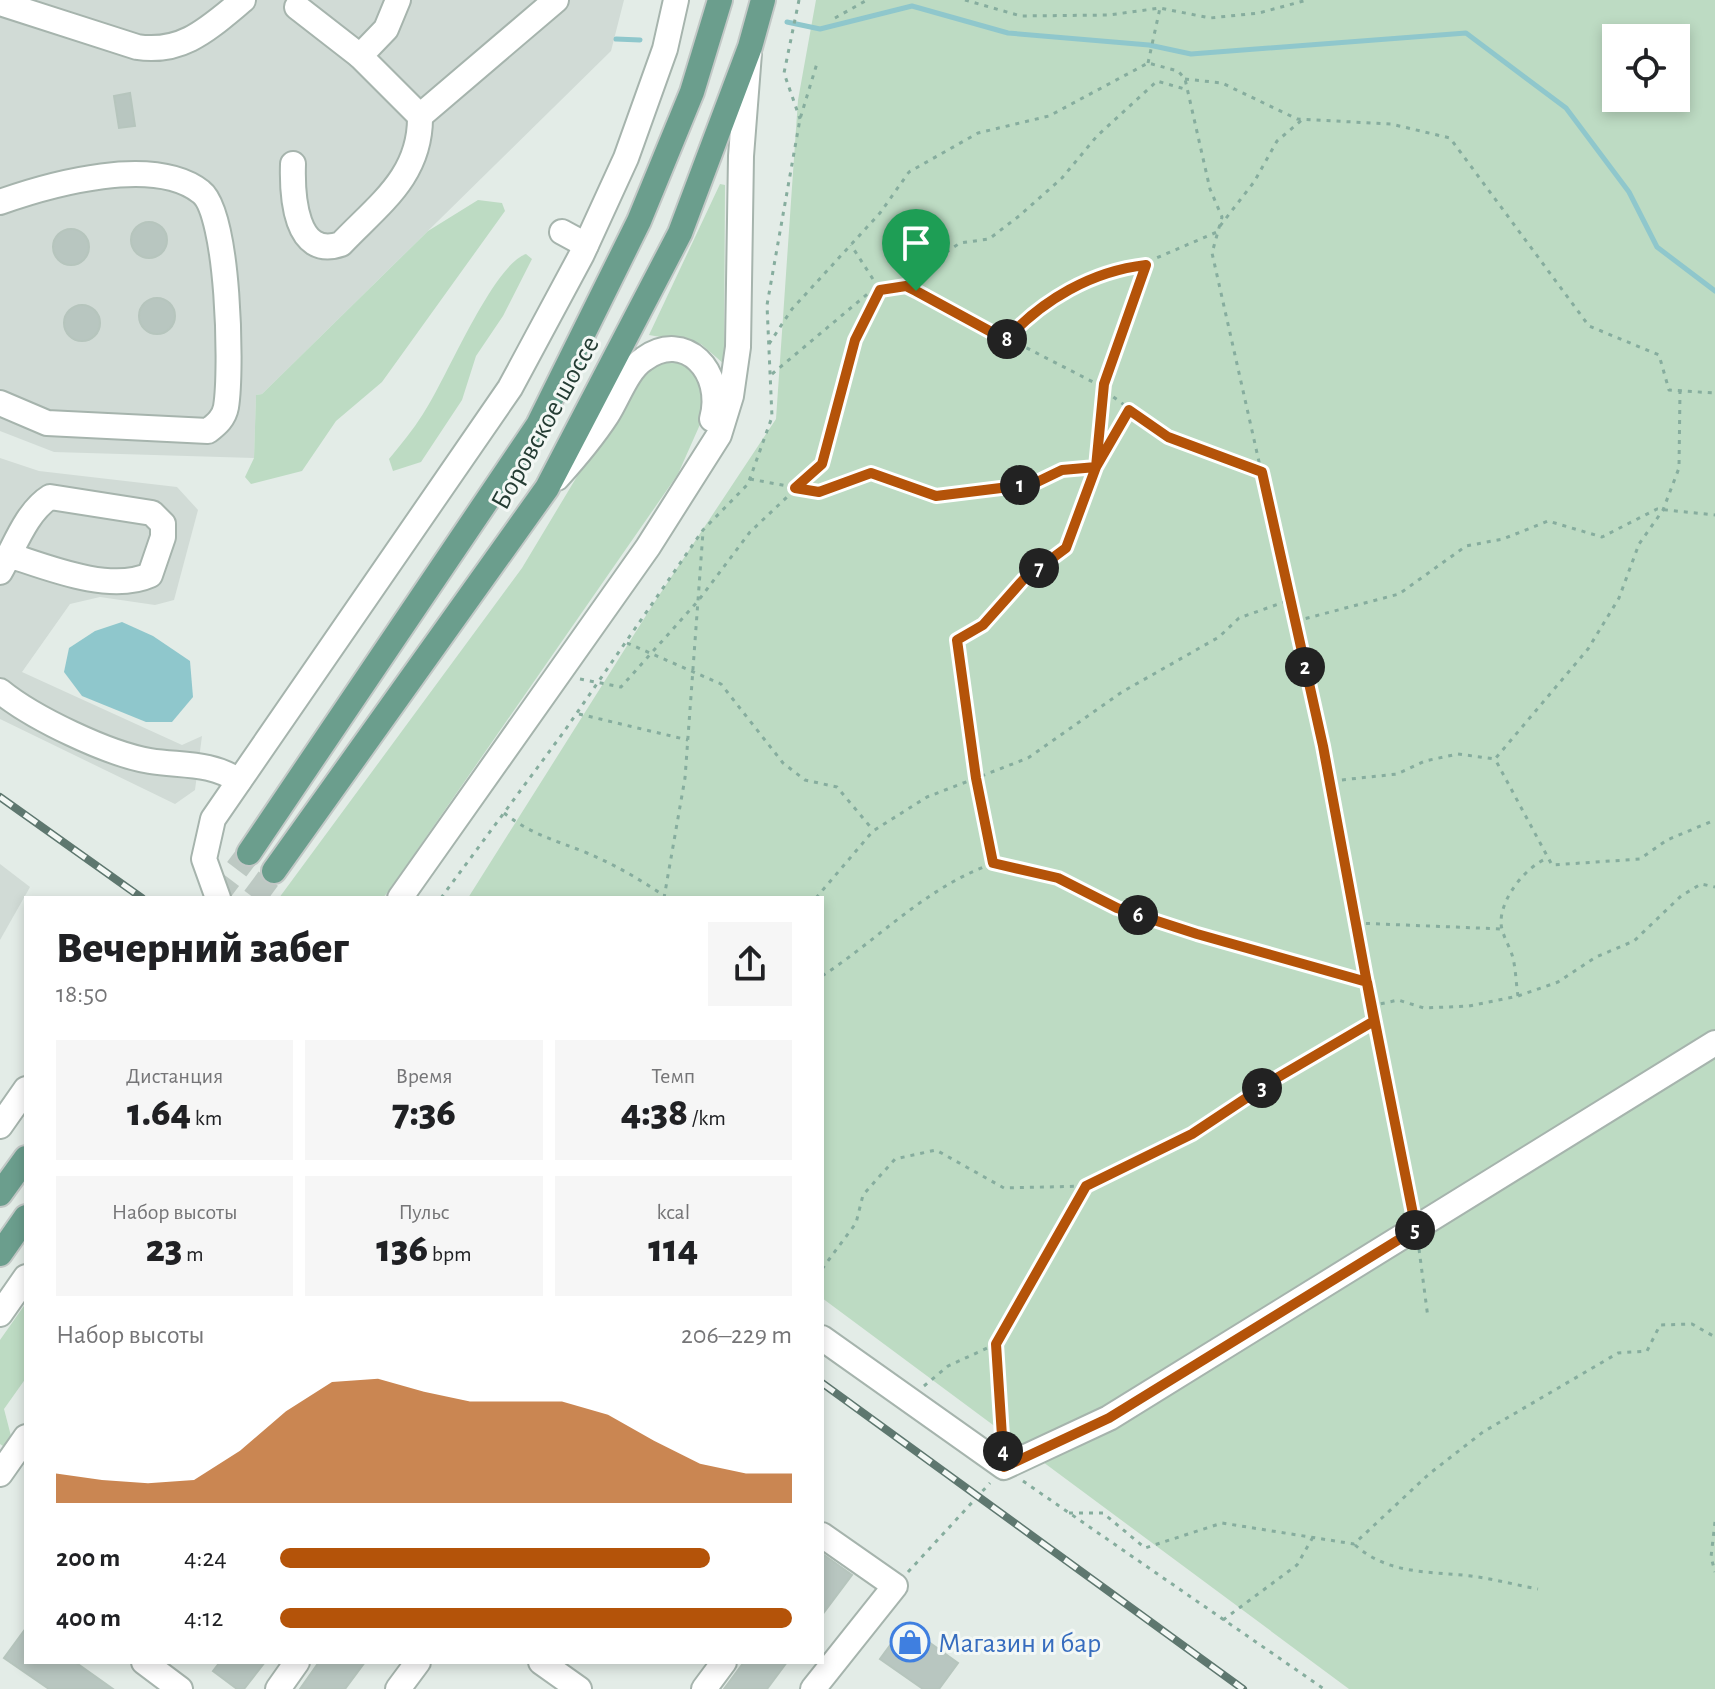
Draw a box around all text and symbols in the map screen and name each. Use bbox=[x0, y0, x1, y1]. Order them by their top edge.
map controls bbox=[1602, 24, 1690, 112]
button: locate bbox=[1602, 24, 1690, 112]
pin bbox=[882, 209, 950, 291]
icon: arrive bbox=[894, 221, 938, 265]
pin: 8 bbox=[987, 319, 1027, 359]
text: 8 bbox=[1002, 328, 1012, 350]
street label: Боровское шоссе bbox=[487, 332, 605, 514]
pin: 1 bbox=[1000, 465, 1040, 505]
text: 1 bbox=[1016, 474, 1024, 496]
pin: 7 bbox=[1019, 548, 1059, 588]
text: 7 bbox=[1034, 557, 1044, 579]
pin: 2 bbox=[1285, 647, 1325, 687]
text: 2 bbox=[1300, 656, 1310, 678]
pin: 6 bbox=[1118, 895, 1158, 935]
text: 6 bbox=[1133, 904, 1143, 926]
button: share bbox=[708, 922, 792, 1006]
text: Вечерний забег bbox=[56, 927, 349, 971]
text: 18:50 bbox=[56, 981, 108, 1007]
text: Дистанция bbox=[126, 1065, 223, 1087]
text: Время bbox=[395, 1065, 453, 1087]
text: Темп bbox=[651, 1065, 695, 1087]
pin: 3 bbox=[1242, 1068, 1282, 1108]
text: 3 bbox=[1257, 1077, 1267, 1099]
text: 1.64 bbox=[127, 1093, 191, 1133]
text: 7:36 bbox=[392, 1093, 456, 1133]
text: 4:38 bbox=[621, 1093, 688, 1133]
text: km bbox=[191, 1107, 222, 1129]
text: /km bbox=[688, 1107, 726, 1129]
text: Набор высоты bbox=[112, 1201, 238, 1223]
text: Пульс bbox=[398, 1201, 450, 1223]
text: kcal bbox=[657, 1201, 690, 1223]
pin: 5 bbox=[1395, 1210, 1435, 1250]
text: 5 bbox=[1410, 1219, 1420, 1241]
text: 23 bbox=[146, 1229, 182, 1269]
text: 136 bbox=[376, 1229, 428, 1269]
text: 114 bbox=[648, 1229, 698, 1269]
text: m bbox=[182, 1243, 204, 1265]
text: bpm bbox=[428, 1243, 472, 1265]
text: Набор высоты bbox=[56, 1322, 205, 1348]
text: 206–229 m bbox=[681, 1322, 792, 1348]
pin: 4 bbox=[983, 1431, 1023, 1471]
text: 4 bbox=[997, 1440, 1009, 1462]
text: 200 m bbox=[56, 1545, 120, 1571]
text: 4:24 bbox=[184, 1545, 227, 1571]
text: 400 m bbox=[56, 1605, 121, 1631]
text: 4:12 bbox=[184, 1605, 223, 1631]
shop icon: Магазин и бар bbox=[889, 1621, 931, 1663]
place label: Магазин и бар bbox=[938, 1630, 1101, 1658]

